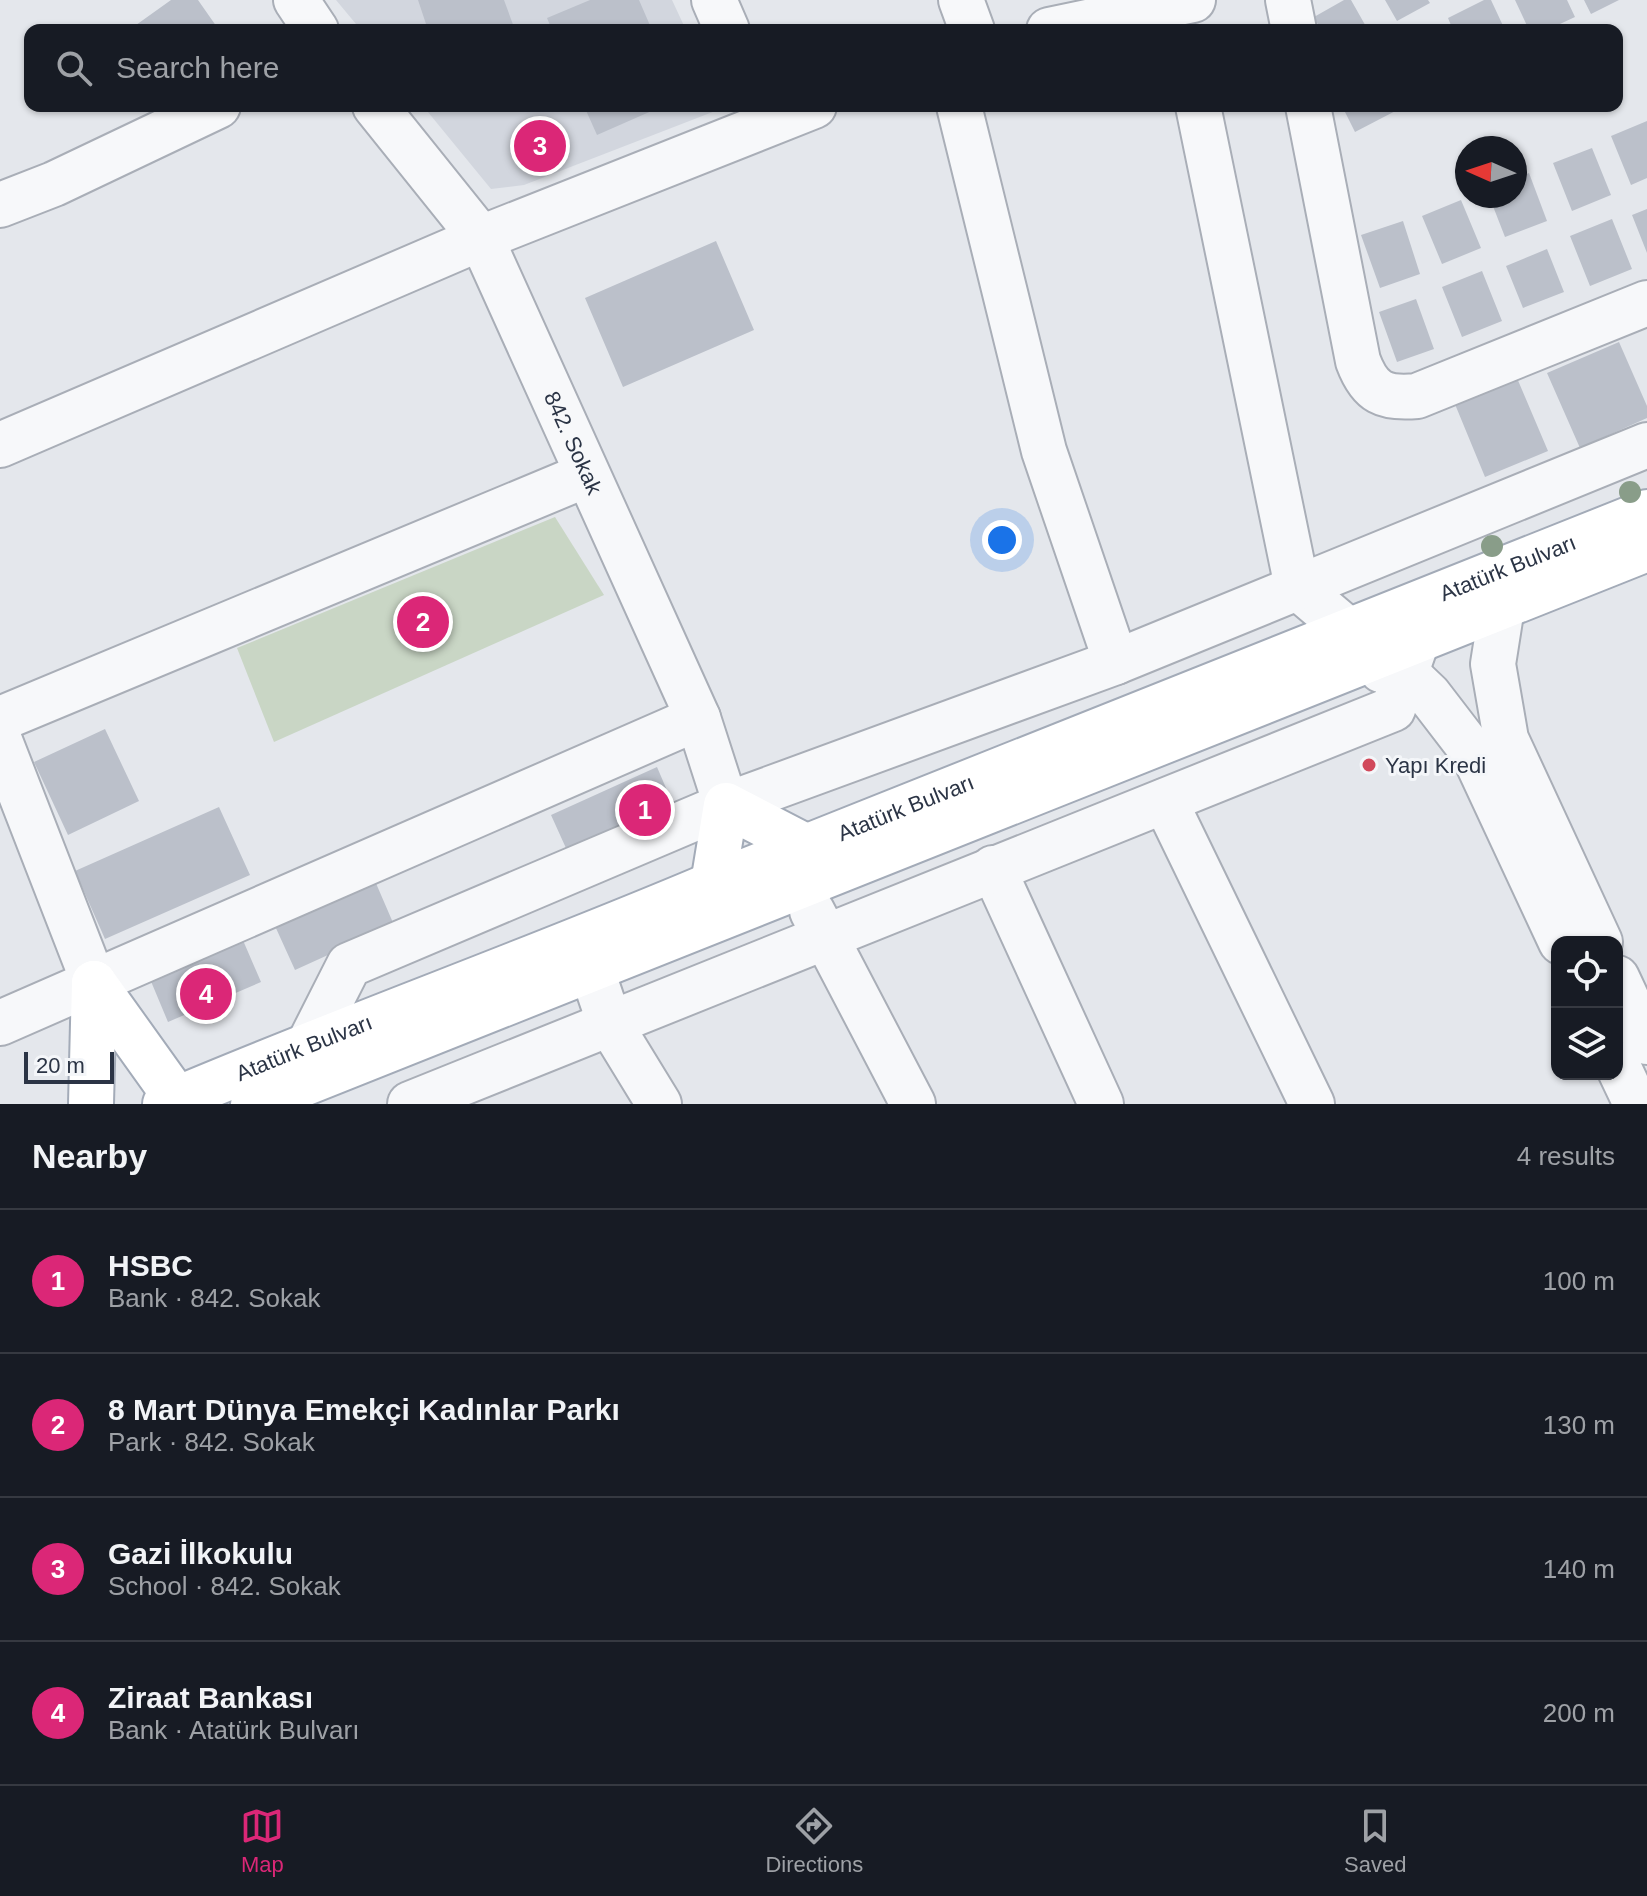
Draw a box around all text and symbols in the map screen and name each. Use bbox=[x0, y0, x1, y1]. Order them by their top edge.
search box bbox=[24, 24, 1623, 112]
icon: search bbox=[52, 46, 96, 90]
text: Search here bbox=[116, 51, 279, 84]
pin: 3 bbox=[514, 116, 566, 176]
north arrow bbox=[1455, 136, 1527, 208]
street label: 842. Sokak bbox=[539, 387, 608, 499]
your location bbox=[982, 520, 1022, 560]
street label: Atatürk Bulvarı bbox=[1436, 529, 1579, 606]
pin: 2 bbox=[397, 592, 449, 652]
place label: Yapı Kredi bbox=[1385, 753, 1486, 778]
marker: Yapı Kredi bbox=[1360, 756, 1378, 774]
street label: Atatürk Bulvarı bbox=[834, 769, 977, 846]
pin: 1 bbox=[619, 780, 671, 840]
map controls bbox=[1551, 936, 1623, 1080]
button: locate bbox=[1551, 936, 1623, 1008]
pin: 4 bbox=[180, 964, 232, 1024]
button: layers bbox=[1551, 1008, 1623, 1080]
street label: Atatürk Bulvarı bbox=[232, 1009, 376, 1086]
scale bar bbox=[24, 1048, 114, 1084]
text: 20 m bbox=[36, 1053, 85, 1078]
text: Nearby bbox=[32, 1137, 147, 1175]
text: 4 results bbox=[1517, 1141, 1615, 1171]
text: HSBC bbox=[108, 1249, 193, 1282]
text: 1 bbox=[51, 1266, 65, 1296]
text: 100 m bbox=[1543, 1266, 1615, 1296]
text: Bank · 842. Sokak bbox=[108, 1283, 320, 1313]
text: 8 Mart Dünya Emekçi Kadınlar Parkı bbox=[108, 1393, 620, 1426]
text: 2 bbox=[51, 1410, 65, 1440]
text: 130 m bbox=[1543, 1410, 1615, 1440]
text: Park · 842. Sokak bbox=[108, 1427, 315, 1457]
text: Gazi İlkokulu bbox=[108, 1537, 293, 1570]
text: 3 bbox=[51, 1554, 65, 1584]
text: 140 m bbox=[1543, 1554, 1615, 1584]
text: School · 842. Sokak bbox=[108, 1571, 341, 1601]
text: Ziraat Bankası bbox=[108, 1681, 313, 1714]
text: 4 bbox=[51, 1698, 65, 1728]
text: 200 m bbox=[1543, 1698, 1615, 1728]
text: Bank · Atatürk Bulvarı bbox=[108, 1715, 359, 1745]
tab: Map bbox=[240, 1804, 284, 1878]
tab: Directions bbox=[765, 1804, 863, 1878]
tab: Saved bbox=[1344, 1804, 1407, 1878]

